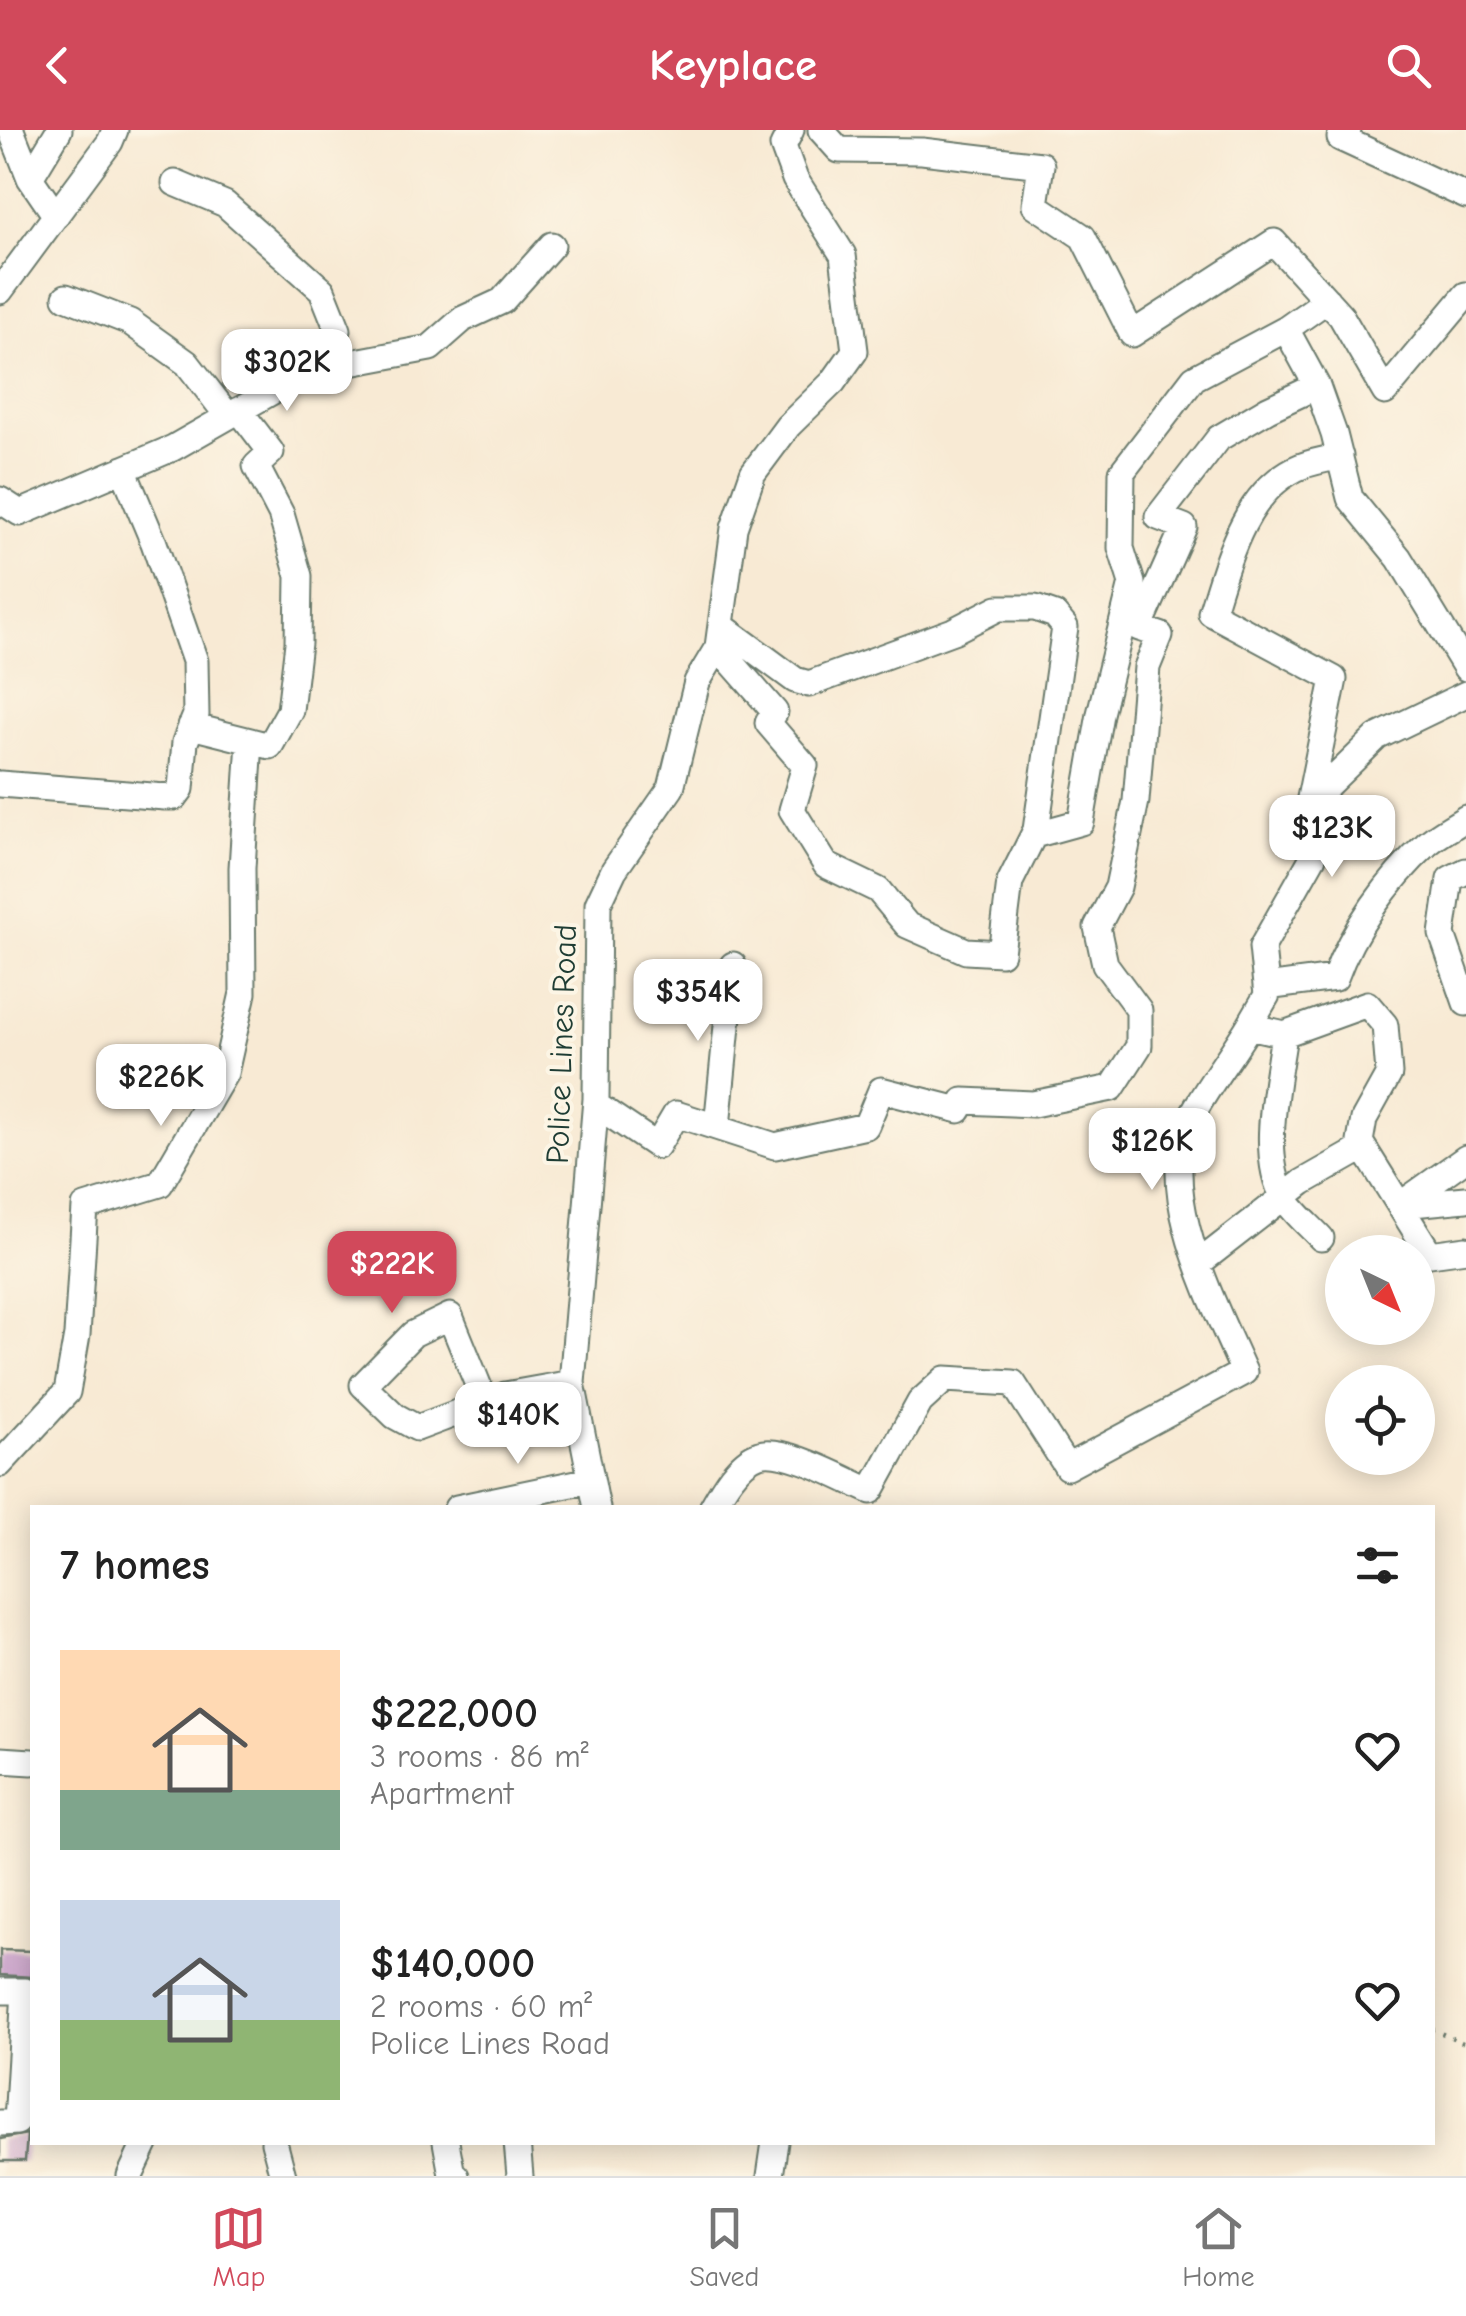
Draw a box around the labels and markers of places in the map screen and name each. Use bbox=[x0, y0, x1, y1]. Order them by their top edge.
pin: $302K bbox=[217, 329, 357, 414]
pin: $123K bbox=[1262, 795, 1402, 880]
pin: $354K bbox=[628, 959, 768, 1044]
pin: $226K bbox=[91, 1044, 231, 1129]
pin: $126K bbox=[1082, 1108, 1222, 1193]
pin: $222K bbox=[322, 1231, 462, 1316]
pin: $140K bbox=[448, 1382, 588, 1467]

